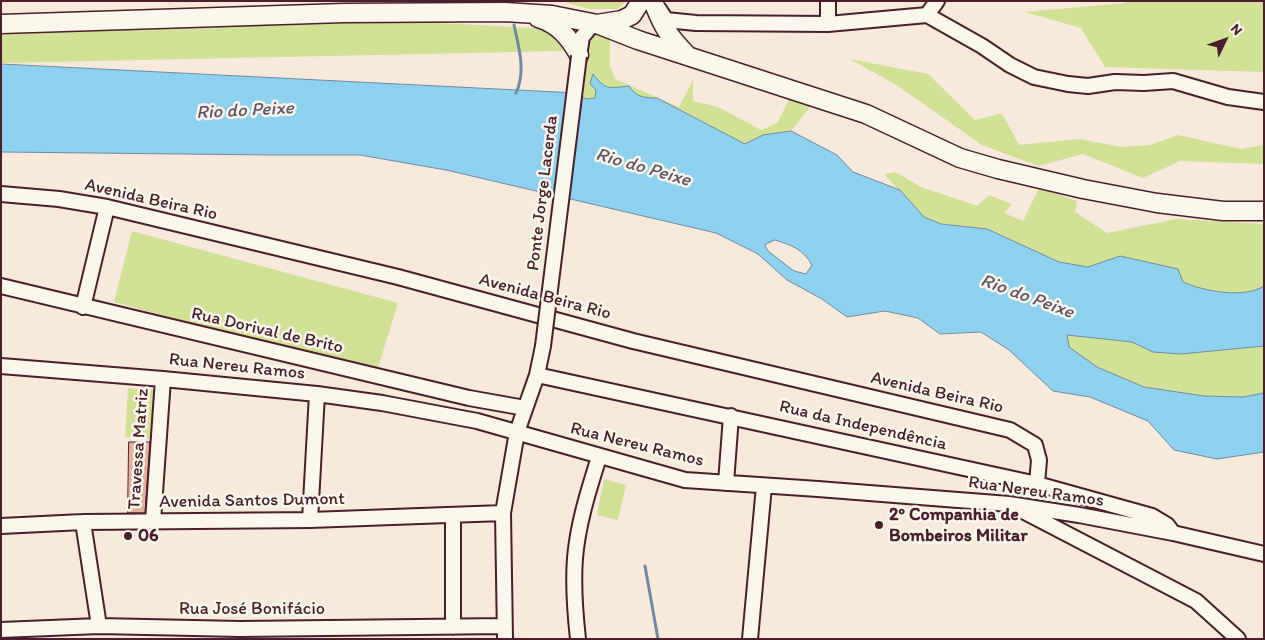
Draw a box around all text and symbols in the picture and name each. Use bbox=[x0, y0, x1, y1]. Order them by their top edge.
north arrow bbox=[1200, 15, 1250, 65]
text: N bbox=[1227, 20, 1246, 39]
water label: Rio do Peixe bbox=[196, 97, 294, 125]
street label: Ponte Jorge Lacerda bbox=[523, 114, 563, 272]
water label: Rio do Peixe bbox=[593, 144, 693, 192]
street label: Avenida Beira Rio bbox=[83, 174, 219, 226]
street label: Avenida Beira Rio bbox=[477, 269, 613, 325]
water label: Rio do Peixe bbox=[977, 270, 1077, 324]
street label: Rua Dorival de Brito bbox=[189, 303, 345, 359]
street label: Rua Nereu Ramos bbox=[168, 349, 306, 385]
street label: Avenida Beira Rio bbox=[869, 367, 1005, 419]
street label: Travessa Matriz bbox=[124, 388, 154, 510]
street label: Rua da Independência bbox=[777, 396, 949, 456]
street label: Rua Nereu Ramos bbox=[568, 418, 706, 472]
street label: Rua Nereu Ramos bbox=[967, 472, 1105, 512]
street label: Avenida Santos Dumont bbox=[159, 489, 345, 513]
place label: 2º Companhia de Bombeiros Militar bbox=[889, 504, 1028, 546]
marker: 2º Companhia de Bombeiros Militar bbox=[873, 519, 885, 531]
place label: 06 bbox=[138, 525, 159, 547]
marker: 06 bbox=[122, 530, 134, 542]
street label: Rua José Bonifácio bbox=[179, 598, 325, 620]

